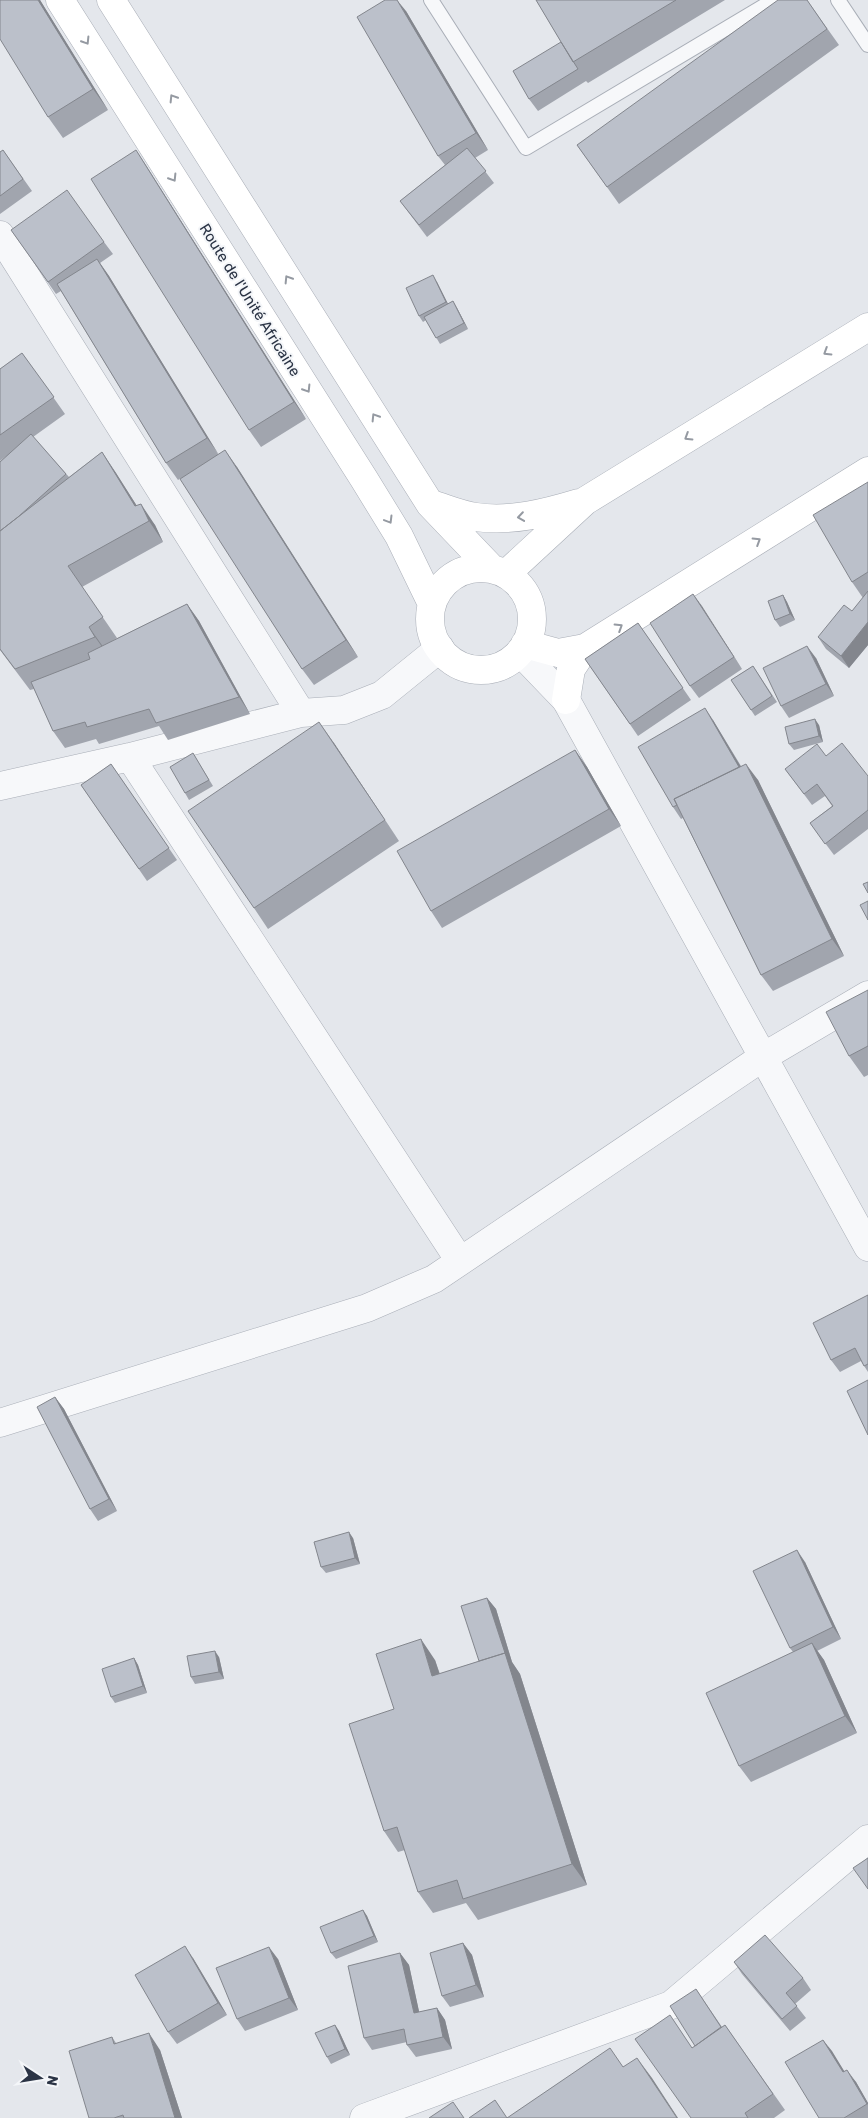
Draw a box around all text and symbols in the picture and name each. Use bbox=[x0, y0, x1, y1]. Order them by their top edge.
one-way arrow bbox=[80, 36, 89, 45]
one-way arrow bbox=[169, 94, 179, 103]
one-way arrow bbox=[167, 173, 176, 182]
street label: Route de l'Unité Africaine bbox=[196, 220, 304, 380]
one-way arrow bbox=[284, 276, 294, 285]
one-way arrow bbox=[823, 346, 832, 356]
one-way arrow bbox=[301, 384, 310, 393]
one-way arrow bbox=[372, 413, 381, 422]
one-way arrow bbox=[685, 431, 694, 441]
one-way arrow bbox=[517, 511, 525, 521]
one-way arrow bbox=[383, 515, 393, 524]
one-way arrow bbox=[751, 538, 760, 547]
one-way arrow bbox=[613, 624, 622, 634]
north arrow bbox=[15, 2053, 65, 2103]
text: N bbox=[43, 2074, 62, 2087]

